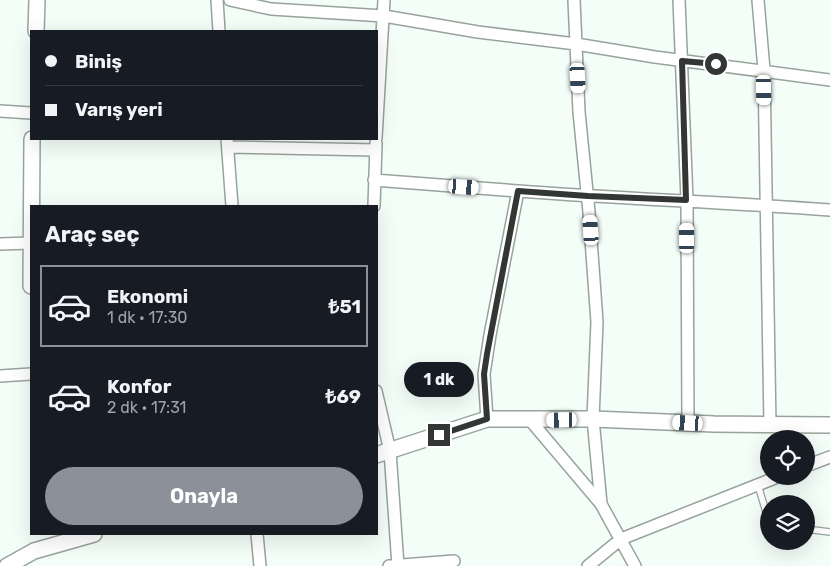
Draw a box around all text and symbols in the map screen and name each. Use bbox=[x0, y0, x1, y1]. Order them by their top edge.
text: Biniş bbox=[75, 50, 122, 73]
route start bbox=[705, 53, 727, 75]
car bbox=[569, 63, 586, 93]
car bbox=[756, 75, 771, 105]
text: Varış yeri bbox=[75, 98, 163, 121]
car bbox=[448, 178, 479, 196]
car bbox=[582, 215, 599, 245]
text: Araç seç bbox=[45, 221, 139, 248]
car bbox=[679, 223, 694, 253]
icon: car bbox=[47, 284, 92, 329]
text: Ekonomi bbox=[107, 285, 188, 308]
text: ₺51 bbox=[329, 295, 361, 318]
text: 1 dk · 17:30 bbox=[107, 308, 187, 327]
callout: 1 dk bbox=[404, 362, 474, 398]
text: 1 dk bbox=[424, 370, 454, 389]
icon: car bbox=[47, 374, 92, 419]
text: Konfor bbox=[107, 375, 171, 398]
text: ₺69 bbox=[326, 385, 361, 408]
text: 2 dk · 17:31 bbox=[107, 398, 186, 417]
car bbox=[546, 412, 577, 428]
car bbox=[672, 415, 703, 431]
route end bbox=[428, 424, 450, 446]
map controls bbox=[760, 430, 815, 550]
button: locate bbox=[760, 430, 815, 485]
button: Onayla bbox=[45, 467, 363, 525]
button: layers bbox=[760, 495, 815, 550]

